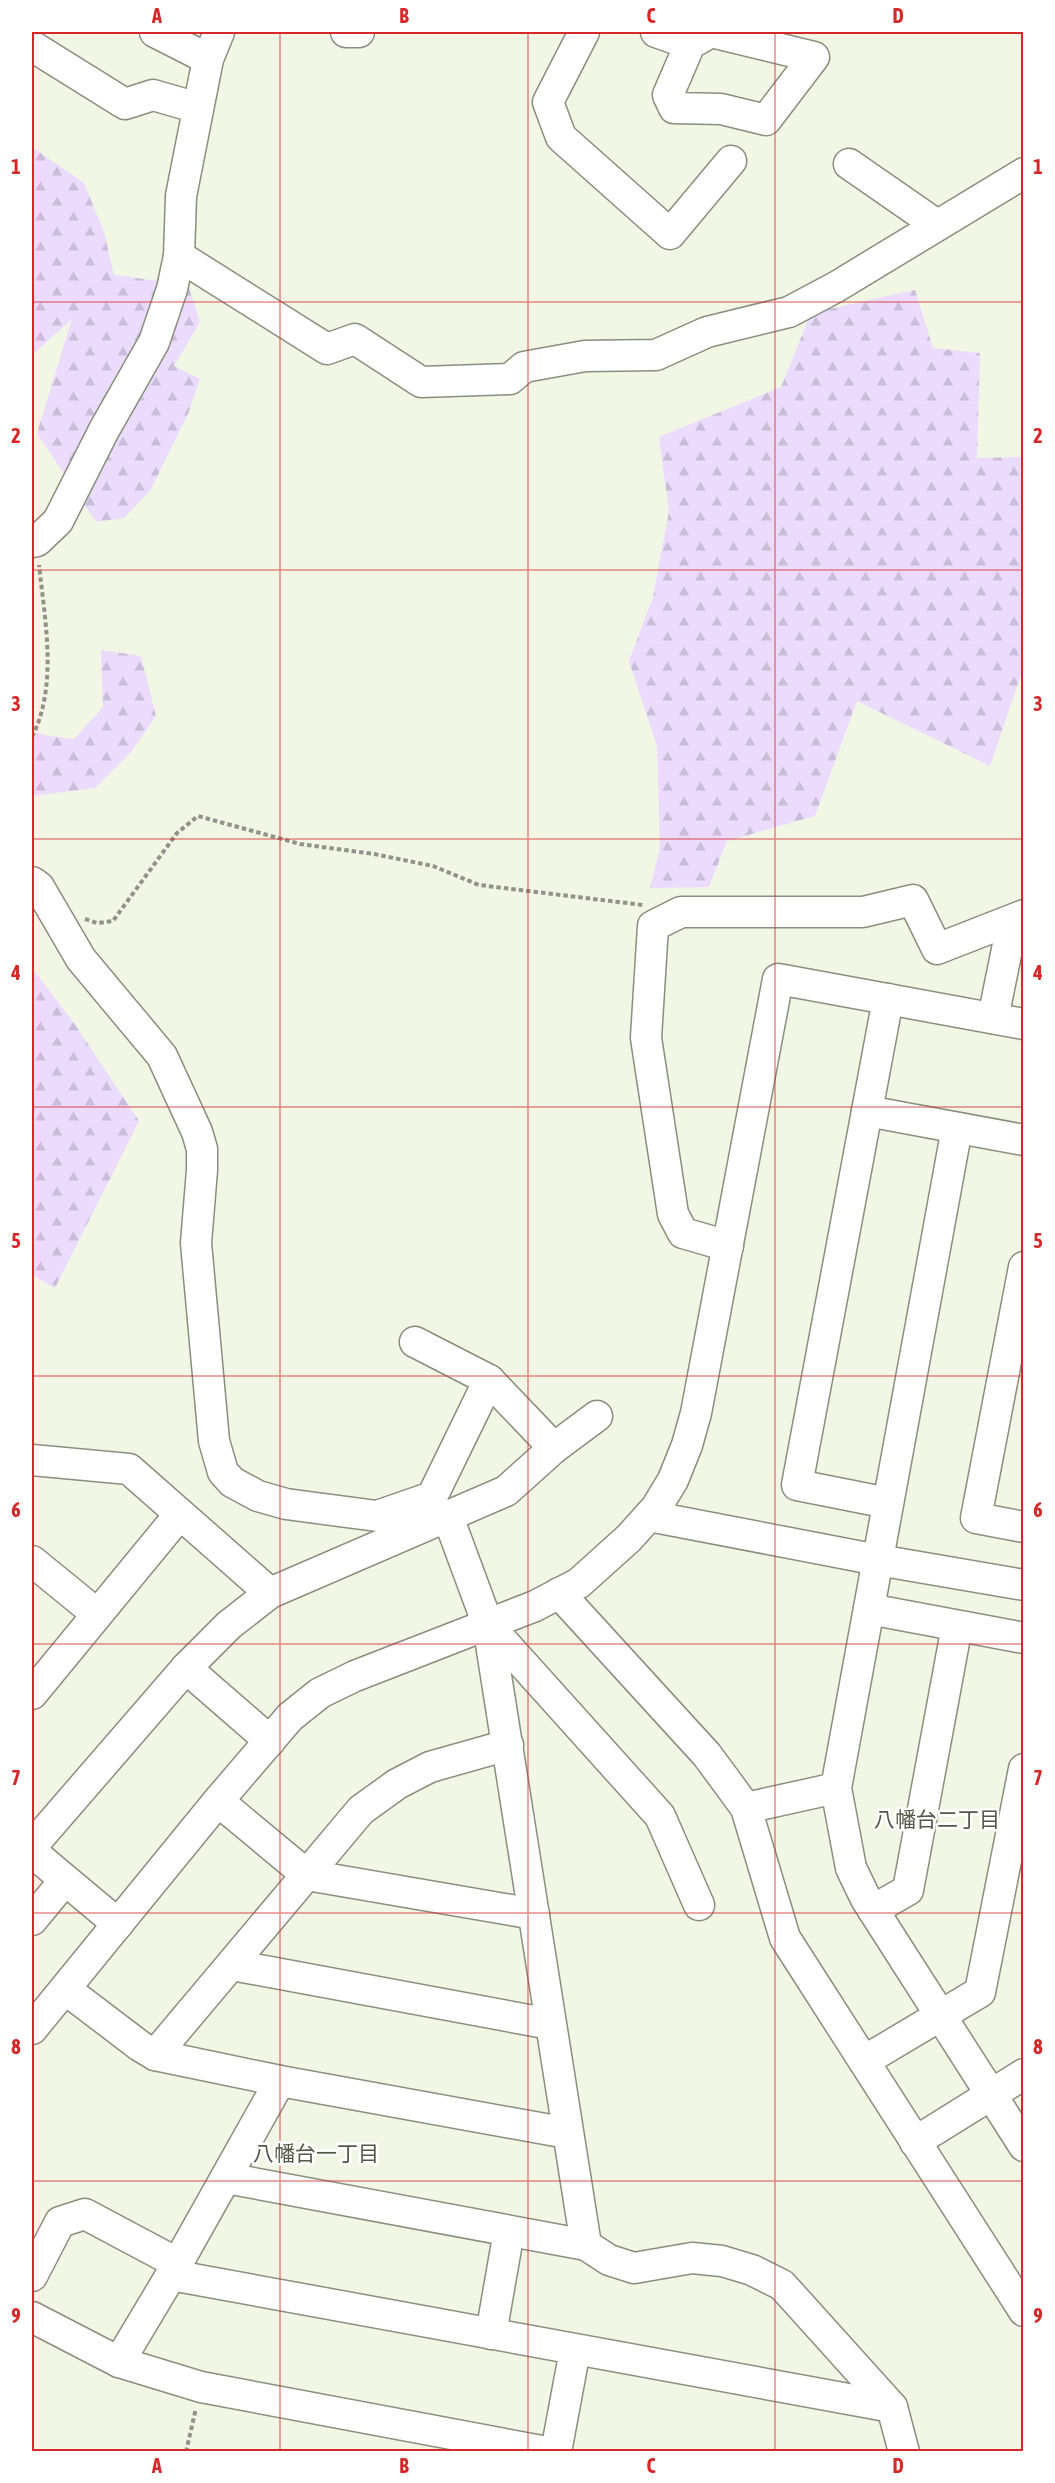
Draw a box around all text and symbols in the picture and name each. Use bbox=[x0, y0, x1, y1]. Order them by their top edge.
text: A bbox=[151, 4, 162, 27]
text: B bbox=[399, 4, 409, 27]
text: C bbox=[647, 4, 656, 27]
text: D bbox=[892, 4, 904, 27]
text: 1 bbox=[11, 155, 21, 178]
text: 1 bbox=[1033, 155, 1043, 178]
text: 2 bbox=[11, 424, 21, 447]
text: 2 bbox=[1033, 424, 1043, 447]
text: 3 bbox=[11, 692, 21, 715]
text: 3 bbox=[1033, 692, 1043, 715]
text: 4 bbox=[10, 961, 21, 984]
text: 4 bbox=[1032, 961, 1043, 984]
text: 5 bbox=[11, 1229, 21, 1252]
text: 5 bbox=[1033, 1229, 1043, 1252]
text: 6 bbox=[11, 1498, 21, 1521]
text: 6 bbox=[1033, 1498, 1043, 1521]
text: 7 bbox=[11, 1766, 21, 1789]
text: 7 bbox=[1033, 1766, 1043, 1789]
district label: 八幡台二丁目 bbox=[874, 1807, 1000, 1831]
text: 8 bbox=[11, 2035, 21, 2058]
text: 8 bbox=[1033, 2035, 1043, 2058]
district label: 八幡台一丁目 bbox=[253, 2141, 379, 2165]
text: 9 bbox=[11, 2304, 21, 2327]
text: 9 bbox=[1033, 2304, 1043, 2327]
text: A bbox=[151, 2454, 162, 2477]
text: B bbox=[399, 2454, 409, 2477]
text: C bbox=[647, 2454, 656, 2477]
text: D bbox=[892, 2454, 904, 2477]

